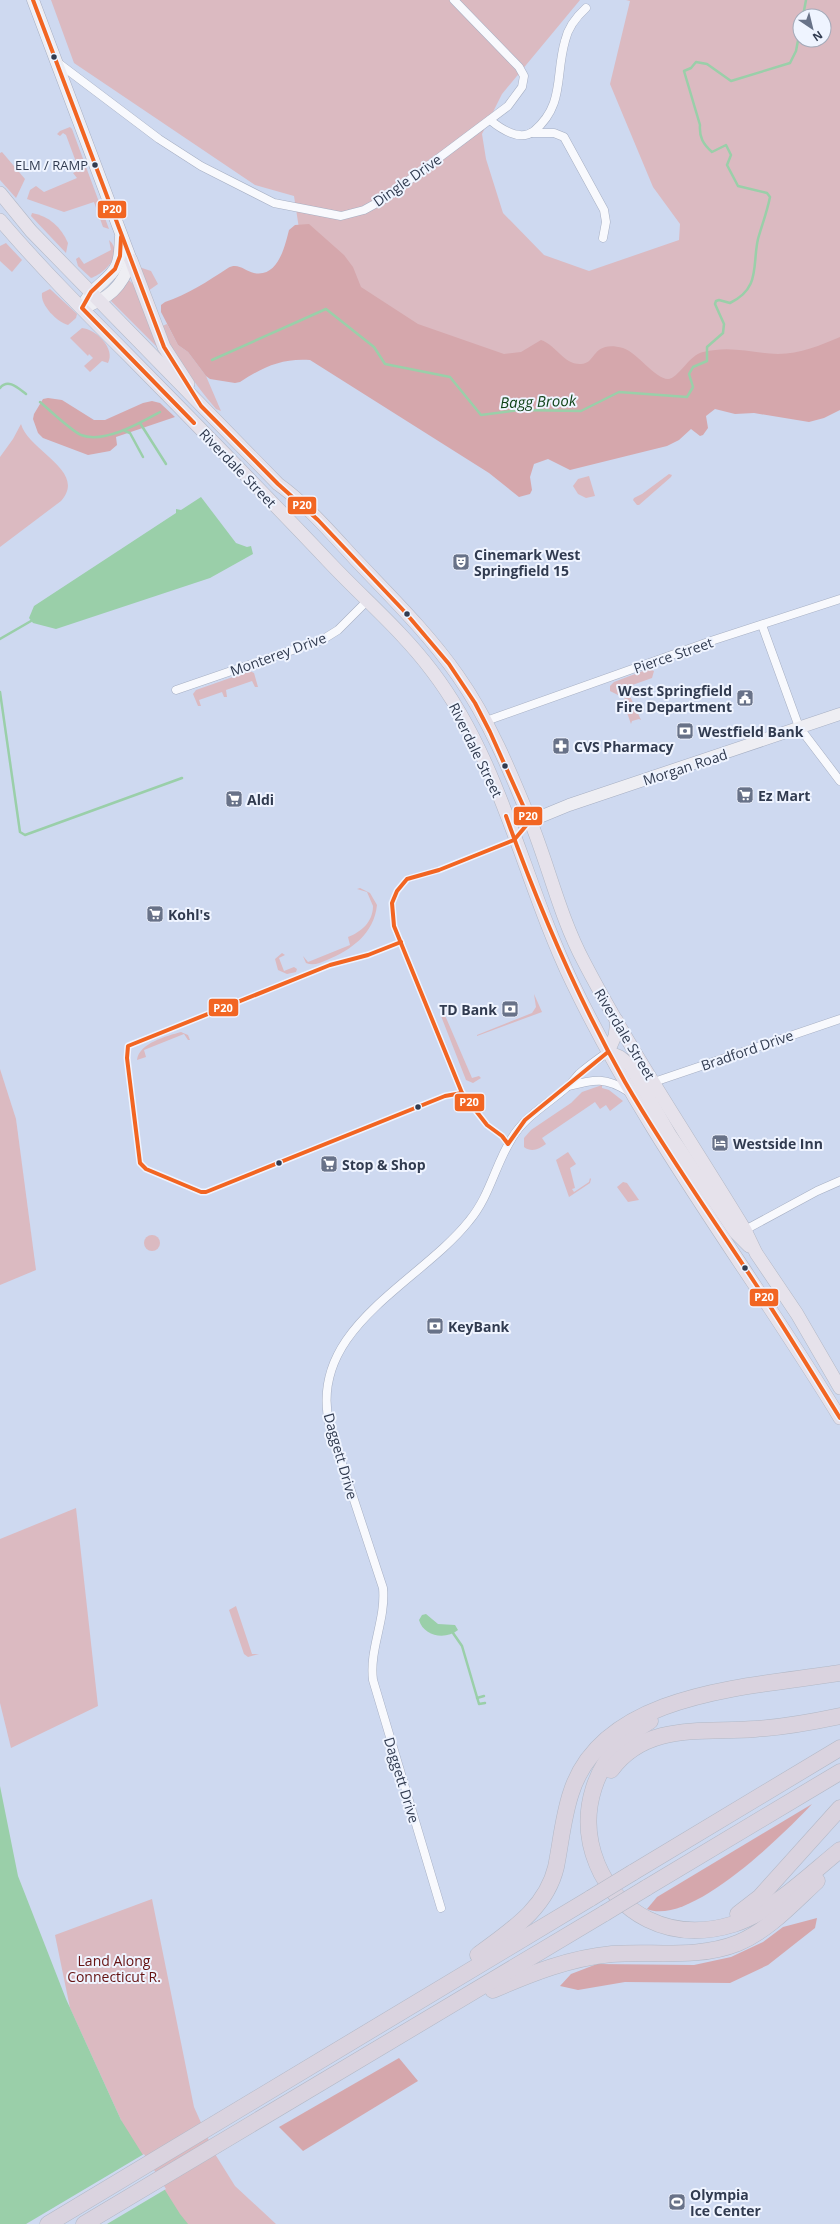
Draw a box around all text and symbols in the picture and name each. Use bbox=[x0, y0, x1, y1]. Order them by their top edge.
north arrow bbox=[792, 8, 832, 48]
text: N bbox=[810, 28, 826, 45]
unlabelled marker bbox=[49, 52, 59, 62]
street label: Dingle Drive bbox=[369, 149, 445, 210]
place label: ELM / RAMP bbox=[15, 156, 88, 174]
marker: ELM / RAMP bbox=[90, 160, 100, 170]
line badge: P20 bbox=[97, 200, 127, 219]
text: P20 bbox=[102, 201, 122, 216]
water label: Bagg Brook bbox=[500, 390, 577, 412]
street label: Riverdale Street bbox=[195, 424, 281, 512]
line badge: P20 bbox=[287, 496, 317, 515]
text: P20 bbox=[292, 497, 312, 512]
place label: Cinemark West Springfield 15 bbox=[474, 545, 580, 580]
theatre icon: Cinemark West Springfield 15 bbox=[451, 552, 471, 572]
unlabelled marker bbox=[402, 609, 412, 619]
street label: Monterey Drive bbox=[227, 628, 329, 680]
street label: Pierce Street bbox=[631, 633, 715, 677]
place label: West Springfield Fire Department bbox=[616, 681, 732, 716]
public building icon: West Springfield Fire Department bbox=[735, 688, 755, 708]
street label: Riverdale Street bbox=[445, 699, 507, 801]
bank icon: Westfield Bank bbox=[675, 721, 695, 741]
place label: Westfield Bank bbox=[698, 722, 804, 741]
pharmacy icon: CVS Pharmacy bbox=[551, 736, 571, 756]
place label: CVS Pharmacy bbox=[574, 737, 674, 756]
street label: Morgan Road bbox=[640, 744, 730, 790]
unlabelled marker bbox=[500, 761, 510, 771]
supermarket icon: Ez Mart bbox=[735, 785, 755, 805]
place label: Ez Mart bbox=[758, 786, 810, 805]
supermarket icon: Aldi bbox=[224, 789, 244, 809]
place label: Aldi bbox=[247, 790, 274, 809]
line badge: P20 bbox=[513, 806, 543, 826]
text: P20 bbox=[518, 808, 538, 823]
supermarket icon: Kohl's bbox=[145, 904, 165, 924]
place label: Kohl's bbox=[168, 905, 210, 924]
street label: Riverdale Street bbox=[590, 985, 660, 1083]
line badge: P20 bbox=[208, 998, 239, 1017]
bank icon: TD Bank bbox=[500, 999, 520, 1019]
text: P20 bbox=[213, 1000, 233, 1015]
place label: TD Bank bbox=[439, 1000, 497, 1019]
street label: Bradford Drive bbox=[698, 1025, 796, 1075]
line badge: P20 bbox=[454, 1093, 485, 1112]
text: P20 bbox=[459, 1094, 479, 1109]
unlabelled marker bbox=[413, 1102, 423, 1112]
hotel icon: Westside Inn bbox=[710, 1133, 730, 1153]
place label: Westside Inn bbox=[733, 1134, 823, 1153]
supermarket icon: Stop & Shop bbox=[319, 1154, 339, 1174]
place label: Stop & Shop bbox=[342, 1155, 426, 1174]
unlabelled marker bbox=[274, 1158, 284, 1168]
unlabelled marker bbox=[740, 1263, 750, 1273]
line badge: P20 bbox=[749, 1288, 779, 1307]
text: P20 bbox=[754, 1289, 774, 1304]
bank icon: KeyBank bbox=[425, 1316, 445, 1336]
place label: KeyBank bbox=[448, 1317, 510, 1336]
street label: Daggett Drive bbox=[320, 1411, 362, 1501]
street label: Daggett Drive bbox=[380, 1735, 424, 1825]
park label: Land Along Connecticut R. bbox=[67, 1951, 161, 1986]
place label: Olympia Ice Center bbox=[690, 2185, 761, 2220]
sports icon: Olympia Ice Center bbox=[667, 2192, 687, 2212]

